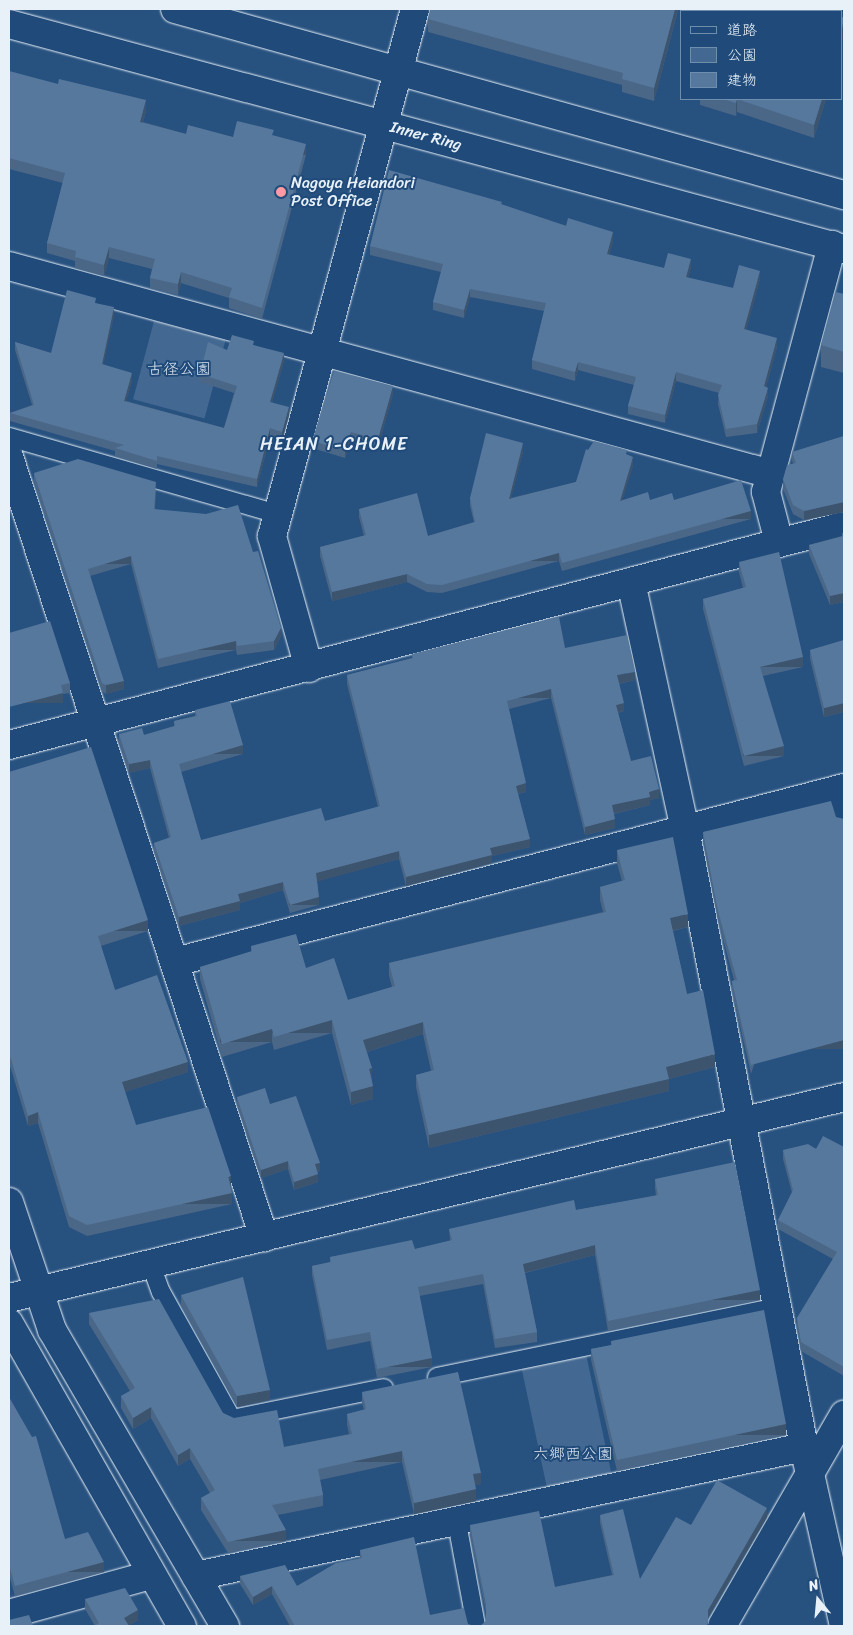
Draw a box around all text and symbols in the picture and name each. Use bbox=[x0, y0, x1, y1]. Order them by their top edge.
legend bbox=[680, 10, 843, 100]
text: 道路 bbox=[727, 17, 757, 43]
text: 公園 bbox=[727, 42, 757, 68]
text: 建物 bbox=[727, 67, 757, 93]
street label: Inner Ring bbox=[388, 117, 464, 155]
place label: Nagoya Heiandori Post Office bbox=[291, 173, 415, 211]
marker: Nagoya Heiandori Post Office bbox=[275, 186, 287, 198]
park label: 古径公園 bbox=[147, 359, 211, 379]
district label: HEIAN 1-CHOME bbox=[259, 433, 409, 455]
park label: 六郷西公園 bbox=[533, 1444, 613, 1464]
text: N bbox=[805, 1572, 822, 1599]
north arrow bbox=[793, 1575, 843, 1625]

